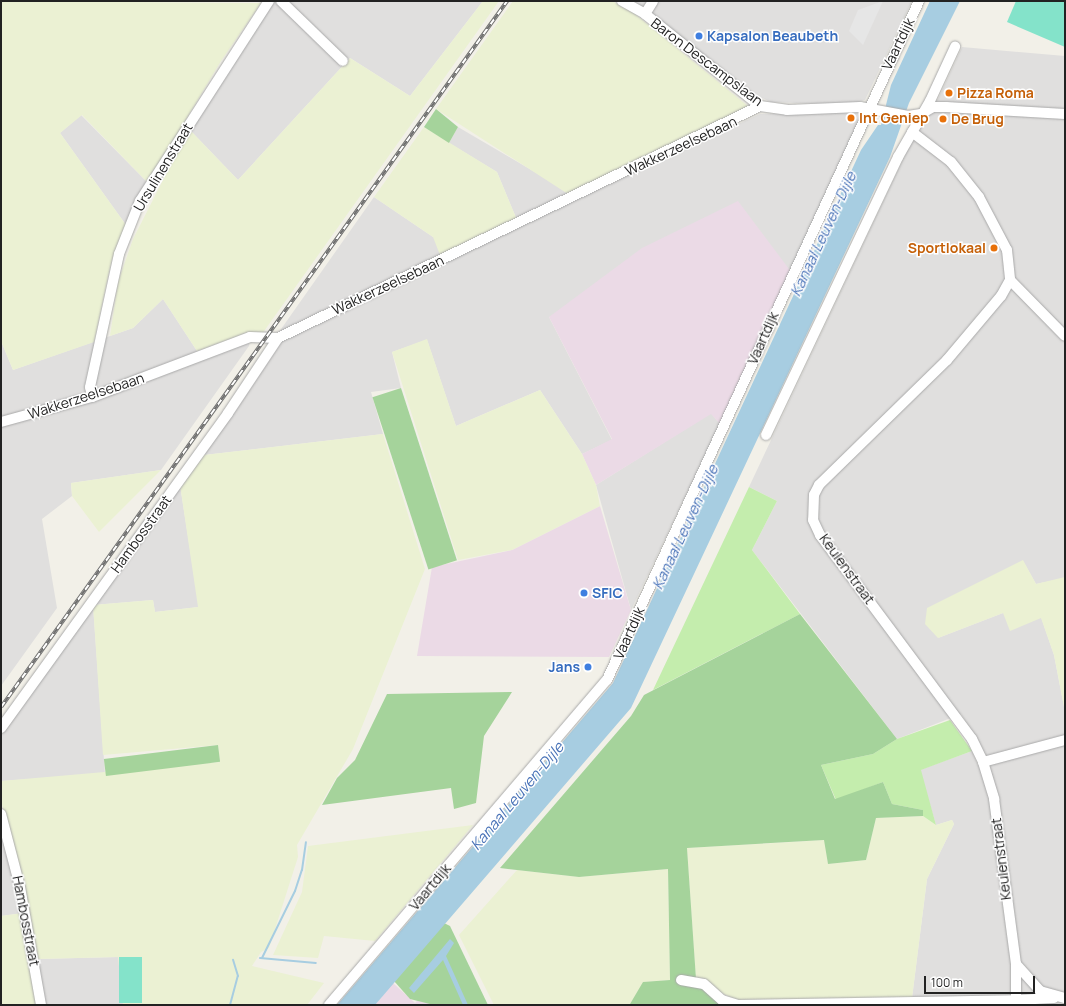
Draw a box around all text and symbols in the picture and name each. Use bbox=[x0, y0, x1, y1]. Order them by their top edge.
street label: Baron Descampslaan bbox=[648, 14, 766, 110]
street label: Vaartdijk bbox=[878, 15, 918, 73]
place label: Kapsalon Beaubeth bbox=[707, 28, 838, 44]
marker: Kapsalon Beaubeth bbox=[694, 31, 704, 41]
place label: Pizza Roma bbox=[957, 85, 1034, 101]
marker: Pizza Roma bbox=[944, 88, 954, 98]
place label: Int Geniep bbox=[859, 110, 929, 126]
place label: De Brug bbox=[951, 111, 1004, 127]
street label: Wakkerzeelsebaan bbox=[622, 113, 740, 179]
marker: Int Geniep bbox=[846, 113, 856, 123]
marker: De Brug bbox=[938, 114, 948, 124]
street label: Ursulinenstraat bbox=[130, 120, 196, 214]
water label: Kanaal Leuven-Dijle bbox=[786, 169, 860, 299]
place label: Sportlokaal bbox=[908, 240, 986, 256]
marker: Sportlokaal bbox=[989, 243, 999, 253]
street label: Wakkerzeelsebaan bbox=[329, 252, 447, 318]
street label: Vaartdijk bbox=[744, 309, 782, 367]
street label: Wakkerzeelsebaan bbox=[26, 369, 146, 423]
water label: Kanaal Leuven-Dijle bbox=[648, 462, 722, 592]
street label: Hambosstraat bbox=[107, 492, 175, 576]
street label: Keulenstraat bbox=[816, 531, 878, 607]
place label: SFIC bbox=[592, 585, 623, 601]
marker: SFIC bbox=[579, 588, 589, 598]
street label: Vaartdijk bbox=[610, 604, 648, 662]
place label: Jans bbox=[549, 659, 580, 675]
marker: Jans bbox=[583, 662, 593, 672]
water label: Kanaal Leuven-Dijle bbox=[467, 738, 567, 854]
street label: Keulenstraat bbox=[988, 817, 1014, 901]
street label: Vaartdijk bbox=[406, 860, 454, 914]
street label: Hambosstraat bbox=[9, 874, 43, 968]
scale bar bbox=[926, 968, 1037, 994]
text: 100 m bbox=[931, 974, 963, 991]

